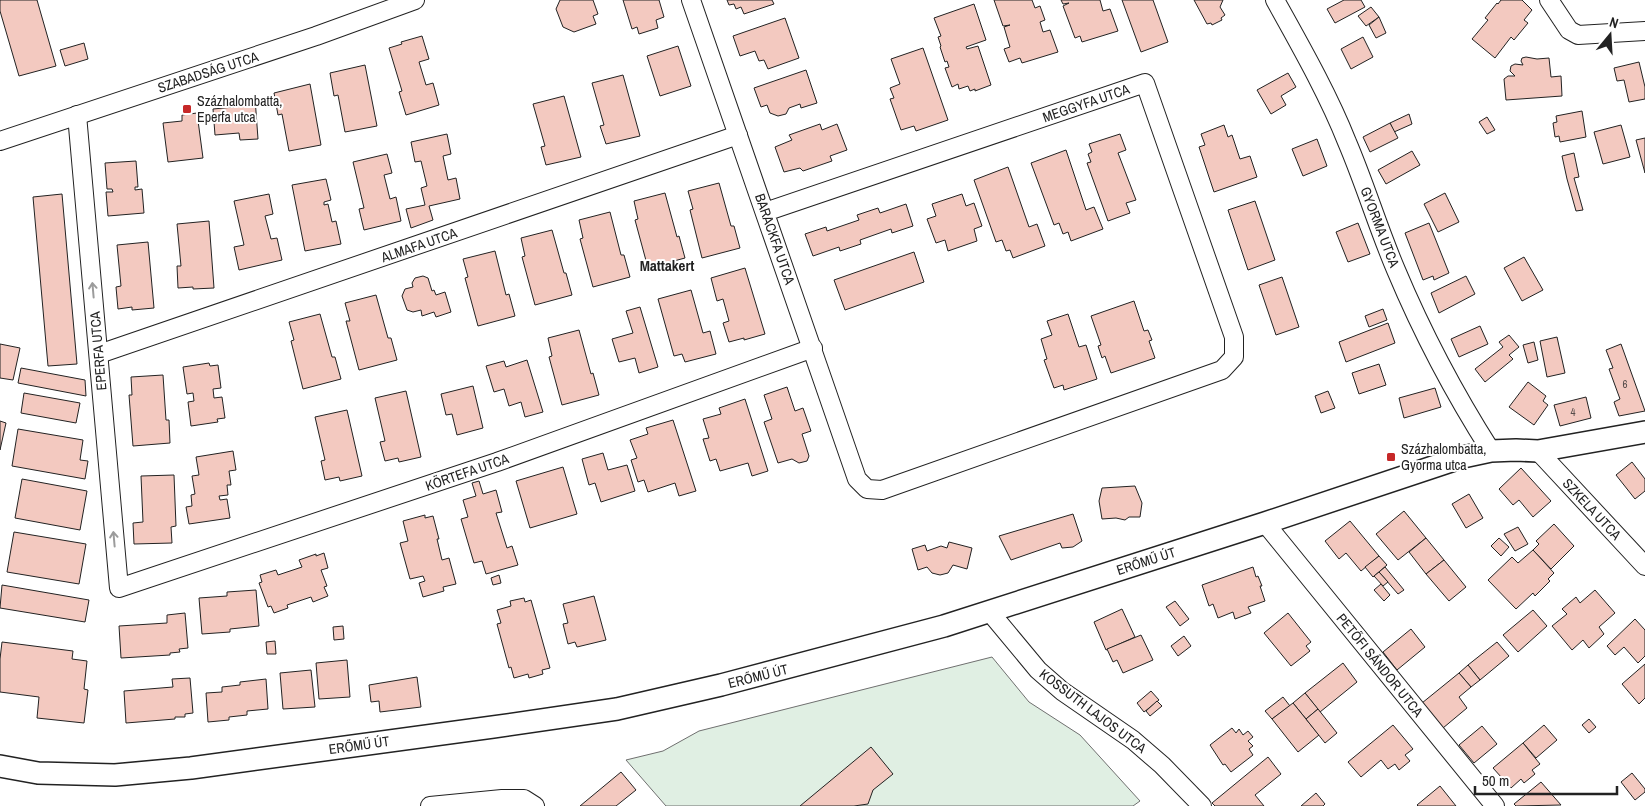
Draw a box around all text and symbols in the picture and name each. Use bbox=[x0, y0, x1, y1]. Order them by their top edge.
north arrow bbox=[1585, 10, 1635, 60]
text: N bbox=[1607, 13, 1621, 32]
street label: SZABADSÁG UTCA bbox=[155, 47, 261, 97]
street label: MEGGYFA UTCA bbox=[1040, 80, 1132, 126]
place label: Százhalombatta, Eperfa utca bbox=[197, 92, 283, 126]
marker: Százhalombatta, Eperfa utca bbox=[181, 103, 193, 115]
street label: GYORMA UTCA bbox=[1356, 184, 1404, 270]
street label: BARACKFA UTCA bbox=[751, 191, 799, 287]
street label: ALMAFA UTCA bbox=[378, 224, 460, 267]
district label: Mattakert bbox=[640, 255, 694, 276]
one-way arrow bbox=[88, 282, 98, 298]
street label: EPERFA UTCA bbox=[86, 310, 110, 391]
house number: 6 bbox=[1622, 377, 1628, 391]
house number: 4 bbox=[1570, 405, 1576, 419]
place label: Százhalombatta, Gyorma utca bbox=[1401, 440, 1487, 474]
street label: KÖRTEFA UTCA bbox=[423, 449, 511, 495]
marker: Százhalombatta, Gyorma utca bbox=[1385, 451, 1397, 463]
street label: SZKELA UTCA bbox=[1559, 474, 1625, 544]
one-way arrow bbox=[110, 532, 119, 548]
street label: ERŐMŰ ÚT bbox=[1114, 543, 1178, 579]
street label: PETŐFI SÁNDOR UTCA bbox=[1333, 610, 1427, 721]
street label: ERŐMŰ ÚT bbox=[726, 660, 790, 692]
street label: KOSSUTH LAJOS UTCA bbox=[1036, 665, 1150, 757]
street label: ERŐMŰ ÚT bbox=[327, 732, 391, 758]
scale bar bbox=[1475, 764, 1618, 796]
text: 50 m bbox=[1482, 770, 1509, 791]

